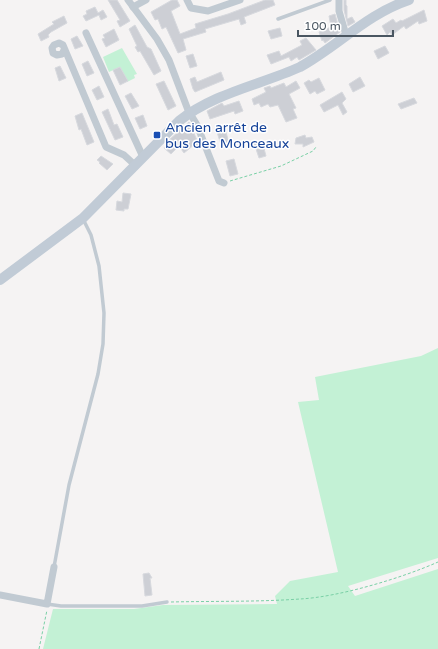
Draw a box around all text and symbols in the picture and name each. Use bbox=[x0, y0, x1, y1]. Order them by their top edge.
scale bar bbox=[298, 12, 393, 38]
text: 100 m bbox=[304, 19, 341, 33]
place label: Ancien arrêt de bus des Monceaux bbox=[165, 119, 289, 152]
marker: Ancien arrêt de bus des Monceaux bbox=[152, 130, 162, 140]

